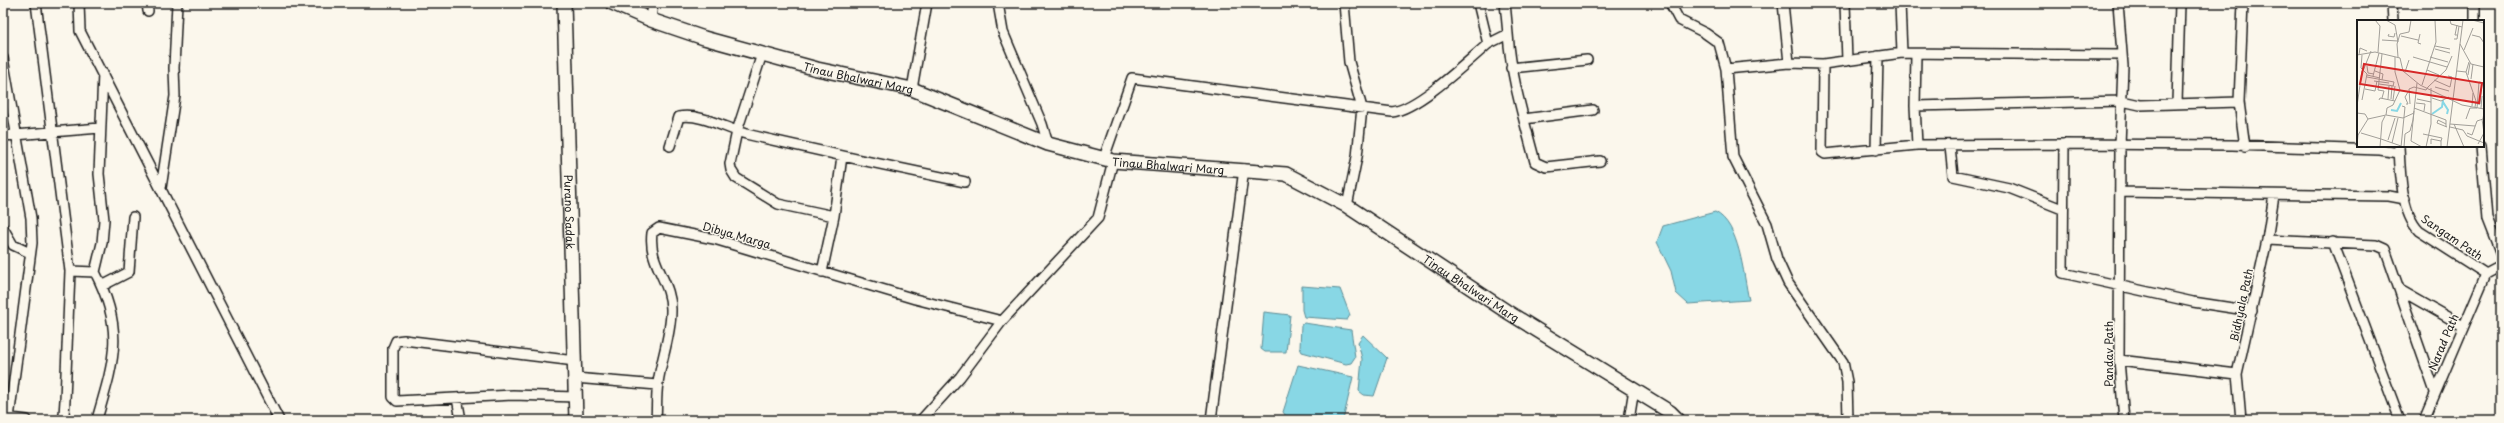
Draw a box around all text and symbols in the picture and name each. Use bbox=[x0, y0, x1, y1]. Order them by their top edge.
inset map bbox=[2357, 20, 2484, 147]
street label: Tinau Bhalwari Marg bbox=[801, 57, 915, 98]
street label: Tinau Bhalwari Marg bbox=[1112, 152, 1225, 178]
street label: Purano Sadak bbox=[560, 174, 580, 250]
street label: Sangam Path bbox=[2418, 210, 2486, 264]
street label: Dibya Marga bbox=[701, 217, 773, 253]
street label: Tinau Bhalwari Marg bbox=[1420, 250, 1523, 326]
street label: Bidhyala Path bbox=[2225, 267, 2257, 343]
street label: Narad Path bbox=[2423, 311, 2463, 373]
street label: Pandav Path bbox=[2100, 321, 2117, 387]

